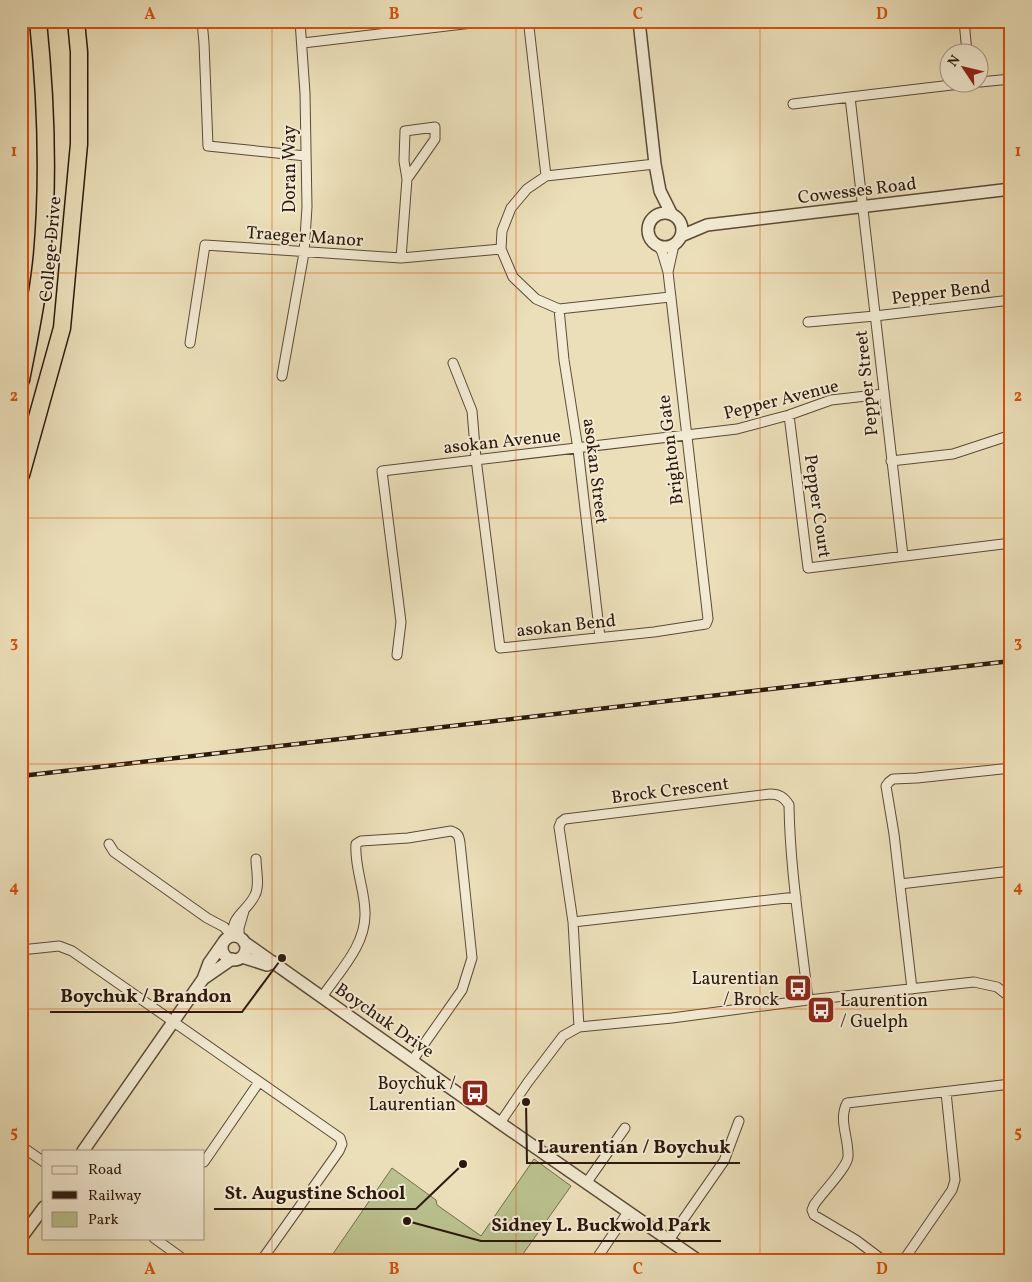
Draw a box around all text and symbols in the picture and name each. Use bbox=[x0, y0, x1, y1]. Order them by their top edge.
text: A bbox=[144, 4, 156, 26]
text: B bbox=[389, 4, 400, 26]
text: C bbox=[633, 4, 643, 26]
text: D bbox=[876, 4, 888, 26]
north arrow bbox=[940, 42, 990, 92]
text: N bbox=[944, 52, 965, 71]
street label: Doran Way bbox=[278, 125, 303, 213]
text: 1 bbox=[11, 141, 17, 163]
text: 1 bbox=[1015, 141, 1021, 163]
street label: Cowesses Road bbox=[796, 172, 918, 211]
street label: College Drive bbox=[34, 195, 69, 303]
street label: Traeger Manor bbox=[246, 221, 365, 254]
street label: Pepper Bend bbox=[890, 275, 992, 312]
street label: Pepper Street bbox=[850, 329, 885, 437]
street label: Pepper Avenue bbox=[721, 374, 842, 427]
text: 2 bbox=[10, 386, 18, 408]
text: 2 bbox=[1014, 386, 1022, 408]
street label: Brighton Gate bbox=[652, 393, 691, 506]
street label: asokan Street bbox=[576, 417, 613, 525]
street label: asokan Avenue bbox=[442, 424, 562, 461]
street label: Pepper Court bbox=[797, 453, 836, 560]
street label: asokan Bend bbox=[515, 609, 617, 644]
text: 3 bbox=[10, 632, 18, 654]
text: 3 bbox=[1014, 632, 1022, 654]
street label: Brock Crescent bbox=[610, 772, 731, 811]
text: 4 bbox=[9, 877, 19, 899]
text: 4 bbox=[1013, 877, 1023, 899]
place label: Laurentian / Brock bbox=[692, 967, 779, 1013]
bus stop icon: Laurentian / Brock bbox=[783, 973, 813, 1003]
callout: Boychuk / Brandon bbox=[50, 978, 242, 1012]
street label: Boychuk Drive bbox=[329, 978, 439, 1065]
text: Boychuk / Brandon bbox=[60, 984, 232, 1010]
place label: Laurention / Guelph bbox=[840, 989, 928, 1035]
bus stop icon: Laurention / Guelph bbox=[806, 995, 836, 1025]
place label: Boychuk / Laurentian bbox=[369, 1072, 456, 1118]
bus stop icon: Boychuk / Laurentian bbox=[460, 1078, 490, 1108]
text: 5 bbox=[10, 1122, 18, 1144]
text: 5 bbox=[1014, 1122, 1022, 1144]
callout: Laurentian / Boychuk bbox=[527, 1129, 740, 1163]
text: Laurentian / Boychuk bbox=[537, 1135, 731, 1161]
legend bbox=[42, 1150, 205, 1240]
text: Road bbox=[88, 1160, 122, 1181]
callout: St. Augustine School bbox=[214, 1175, 416, 1209]
text: St. Augustine School bbox=[224, 1181, 406, 1207]
text: Railway bbox=[88, 1186, 141, 1207]
callout: Sidney L. Buckwold Park bbox=[481, 1207, 721, 1241]
text: Park bbox=[88, 1210, 119, 1231]
text: Sidney L. Buckwold Park bbox=[491, 1213, 711, 1239]
text: A bbox=[144, 1259, 156, 1281]
text: B bbox=[389, 1259, 400, 1281]
text: C bbox=[633, 1259, 643, 1281]
text: D bbox=[876, 1259, 888, 1281]

